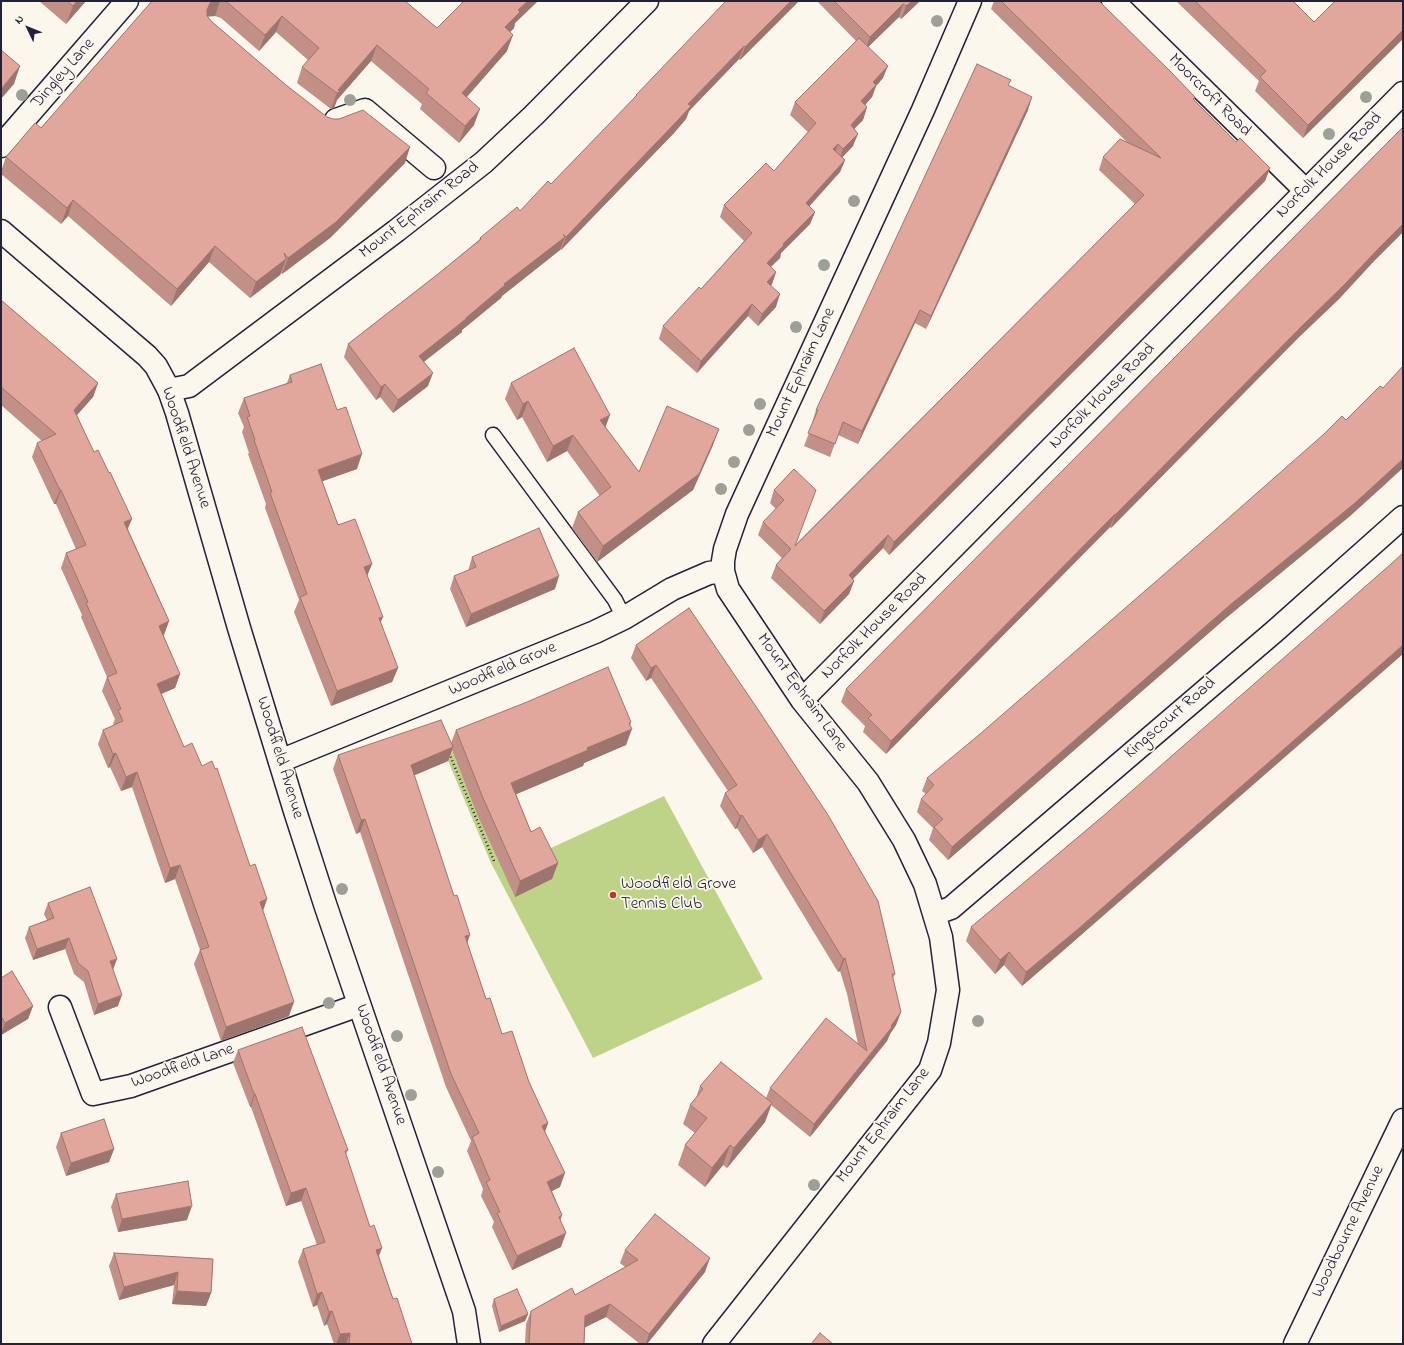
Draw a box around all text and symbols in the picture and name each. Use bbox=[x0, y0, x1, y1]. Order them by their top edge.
north arrow bbox=[8, 8, 48, 48]
text: N bbox=[11, 12, 28, 28]
street label: Dingley Lane bbox=[28, 35, 100, 113]
street label: Moorcroft Road bbox=[1163, 50, 1255, 142]
street label: Norfolk House Road bbox=[1273, 109, 1387, 223]
street label: Mount Ephraim Road bbox=[356, 158, 484, 264]
street label: Mount Ephraim Lane bbox=[763, 305, 841, 441]
street label: Norfolk House Road bbox=[1046, 340, 1160, 454]
street label: Woodfield Avenue bbox=[156, 385, 214, 511]
street label: Norfolk House Road bbox=[818, 570, 932, 684]
street label: Mount Ephraim Lane bbox=[751, 630, 851, 756]
street label: Woodfield Grove bbox=[446, 638, 560, 702]
street label: Kingscourt Road bbox=[1121, 674, 1221, 764]
street label: Woodfield Avenue bbox=[251, 695, 307, 821]
place label: Woodfield Grove Tennis Club bbox=[621, 875, 736, 915]
marker: Woodfield Grove Tennis Club bbox=[608, 890, 618, 900]
street label: Woodfield Avenue bbox=[350, 1002, 410, 1128]
street label: Woodfield Lane bbox=[129, 1040, 237, 1094]
street label: Mount Ephraim Lane bbox=[833, 1064, 935, 1188]
street label: Woodbourne Avenue bbox=[1308, 1163, 1390, 1301]

